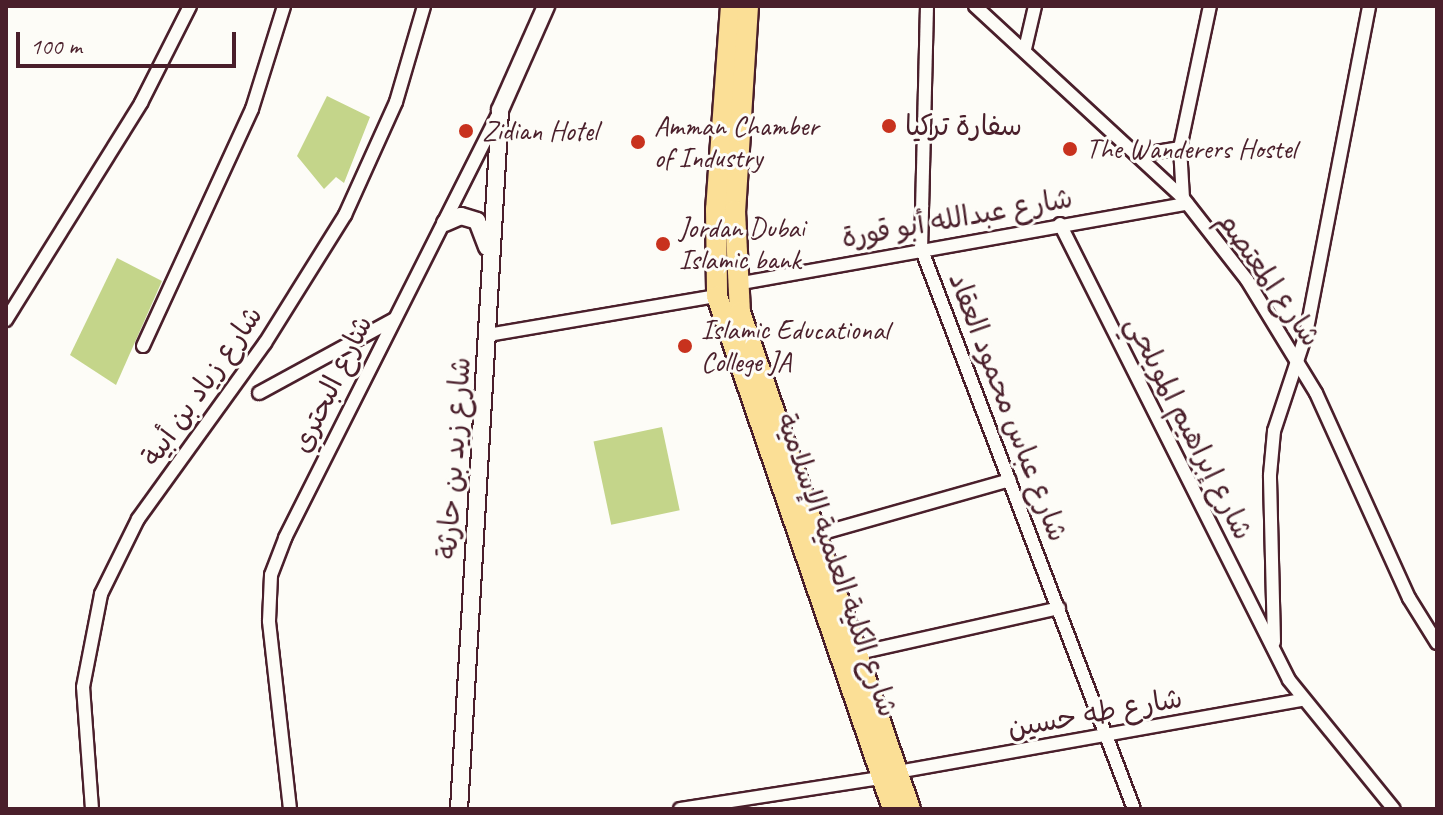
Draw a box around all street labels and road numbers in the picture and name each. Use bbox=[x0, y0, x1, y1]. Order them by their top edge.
street label: شارع عبدالله أبو قورة bbox=[839, 181, 1075, 255]
street label: شارع المعتصم bbox=[1210, 205, 1328, 353]
street label: شارع عباس محمود العقاد bbox=[941, 268, 1075, 546]
street label: شارع زياد بن أبية bbox=[134, 299, 270, 473]
street label: شارع البحتري bbox=[284, 310, 380, 458]
street label: شارع إبراهيم المويلحي bbox=[1118, 311, 1260, 545]
street label: شارع زيد بن حارثة bbox=[430, 356, 478, 560]
street label: شارع الكلية العلمية الإسلامية bbox=[769, 409, 905, 721]
street label: شارع طه حسين bbox=[1005, 681, 1185, 745]

